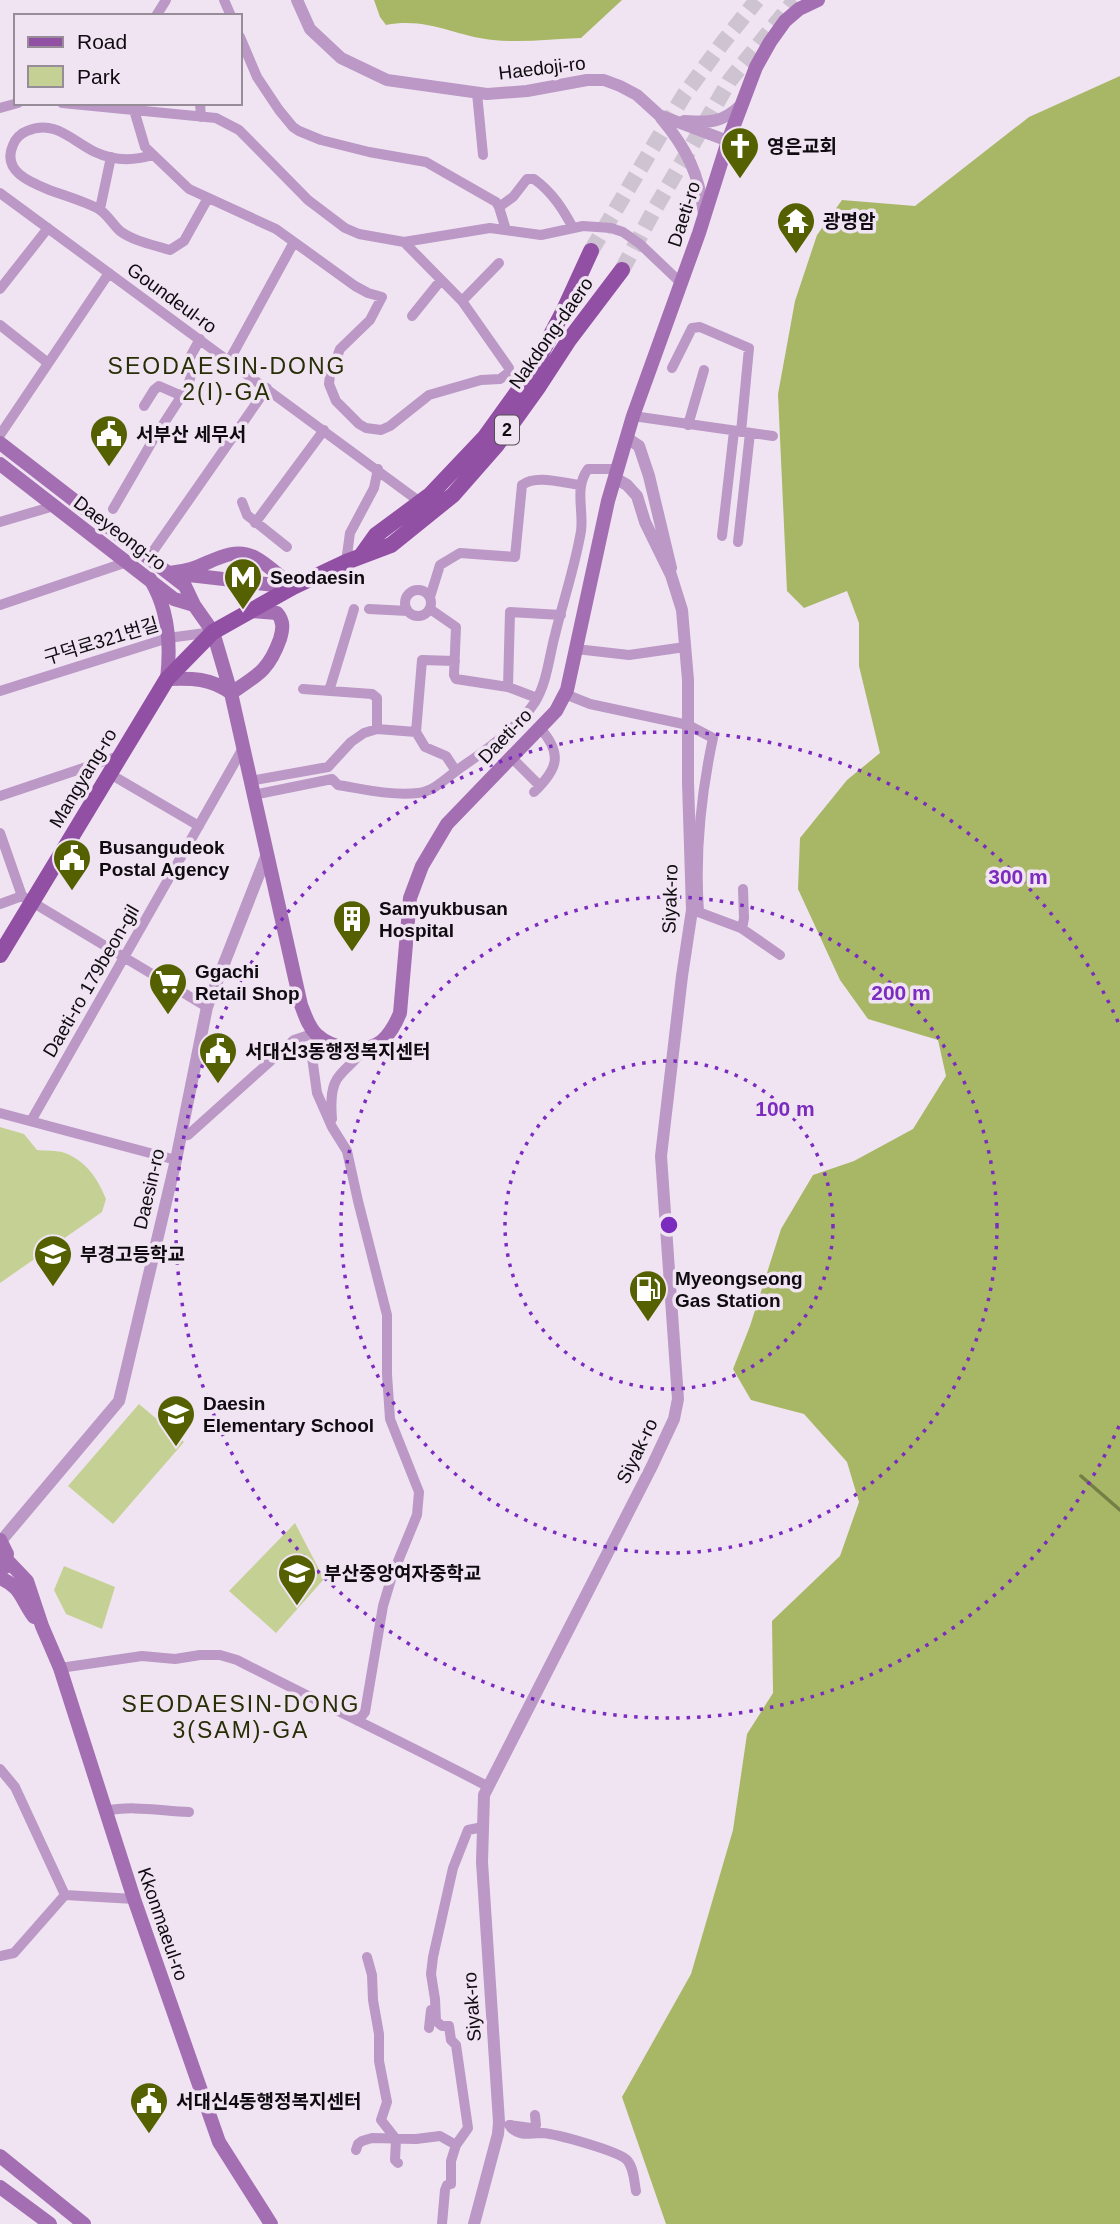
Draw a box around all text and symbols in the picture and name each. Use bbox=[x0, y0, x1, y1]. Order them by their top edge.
legend bbox=[14, 14, 242, 105]
text: Road bbox=[77, 30, 127, 53]
street label: Haedoji-ro bbox=[497, 52, 587, 84]
text: Park bbox=[77, 65, 121, 88]
church icon: 영은교회 bbox=[719, 125, 761, 180]
place label: 영은교회 bbox=[767, 136, 837, 157]
street label: Daeti-ro bbox=[664, 179, 704, 249]
temple icon: 광명암 bbox=[775, 200, 817, 255]
place label: 광명암 bbox=[823, 211, 875, 232]
street label: Goundeul-ro bbox=[123, 258, 221, 338]
street label: Nakdong-daero bbox=[505, 273, 597, 393]
district label: SEODAESIN-DONG 2(I)-GA bbox=[108, 353, 346, 405]
public building icon: 서부산 세무서 bbox=[88, 413, 130, 468]
road number: 2 bbox=[495, 416, 519, 444]
place label: 서부산 세무서 bbox=[136, 424, 246, 445]
street label: Daeyeong-ro bbox=[70, 492, 170, 574]
metro station icon: Seodaesin bbox=[222, 556, 264, 611]
place label: Seodaesin bbox=[270, 567, 365, 588]
street label: 구덕로321번길 bbox=[41, 614, 161, 668]
street label: Daeti-ro bbox=[474, 704, 536, 768]
street label: Mangyang-ro bbox=[45, 725, 121, 831]
public building icon: Busangudeok Postal Agency bbox=[51, 837, 93, 892]
place label: Busangudeok Postal Agency bbox=[99, 837, 230, 880]
street label: Siyak-ro bbox=[658, 864, 682, 934]
text: 300 m bbox=[988, 865, 1048, 888]
building icon: Samyukbusan Hospital bbox=[331, 898, 373, 953]
place label: Samyukbusan Hospital bbox=[379, 898, 508, 941]
street label: Daeti-ro 179beon-gil bbox=[39, 901, 143, 1061]
supermarket icon: Ggachi Retail Shop bbox=[147, 961, 189, 1016]
place label: Ggachi Retail Shop bbox=[195, 961, 300, 1004]
text: 200 m bbox=[871, 981, 931, 1004]
public building icon: 서대신3동행정복지센터 bbox=[197, 1030, 239, 1085]
place label: 서대신3동행정복지센터 bbox=[245, 1041, 430, 1062]
text: 100 m bbox=[755, 1097, 815, 1120]
street label: Daesin-ro bbox=[130, 1147, 168, 1231]
centre of rings bbox=[657, 1213, 681, 1237]
school or university icon: 부경고등학교 bbox=[32, 1233, 74, 1288]
place label: 부경고등학교 bbox=[80, 1244, 185, 1265]
fuel station icon: Myeongseong Gas Station bbox=[627, 1268, 669, 1323]
place label: Myeongseong Gas Station bbox=[675, 1268, 803, 1311]
school or university icon: Daesin Elementary School bbox=[155, 1393, 197, 1448]
place label: Daesin Elementary School bbox=[203, 1393, 374, 1436]
street label: Siyak-ro bbox=[612, 1415, 662, 1487]
school or university icon: 부산중앙여자중학교 bbox=[276, 1552, 318, 1607]
place label: 부산중앙여자중학교 bbox=[324, 1563, 481, 1584]
district label: SEODAESIN-DONG 3(SAM)-GA bbox=[122, 1691, 360, 1743]
street label: Kkonmaeul-ro bbox=[134, 1865, 192, 1983]
street label: Siyak-ro bbox=[459, 1972, 485, 2042]
public building icon: 서대신4동행정복지센터 bbox=[128, 2080, 170, 2135]
place label: 서대신4동행정복지센터 bbox=[176, 2091, 361, 2112]

